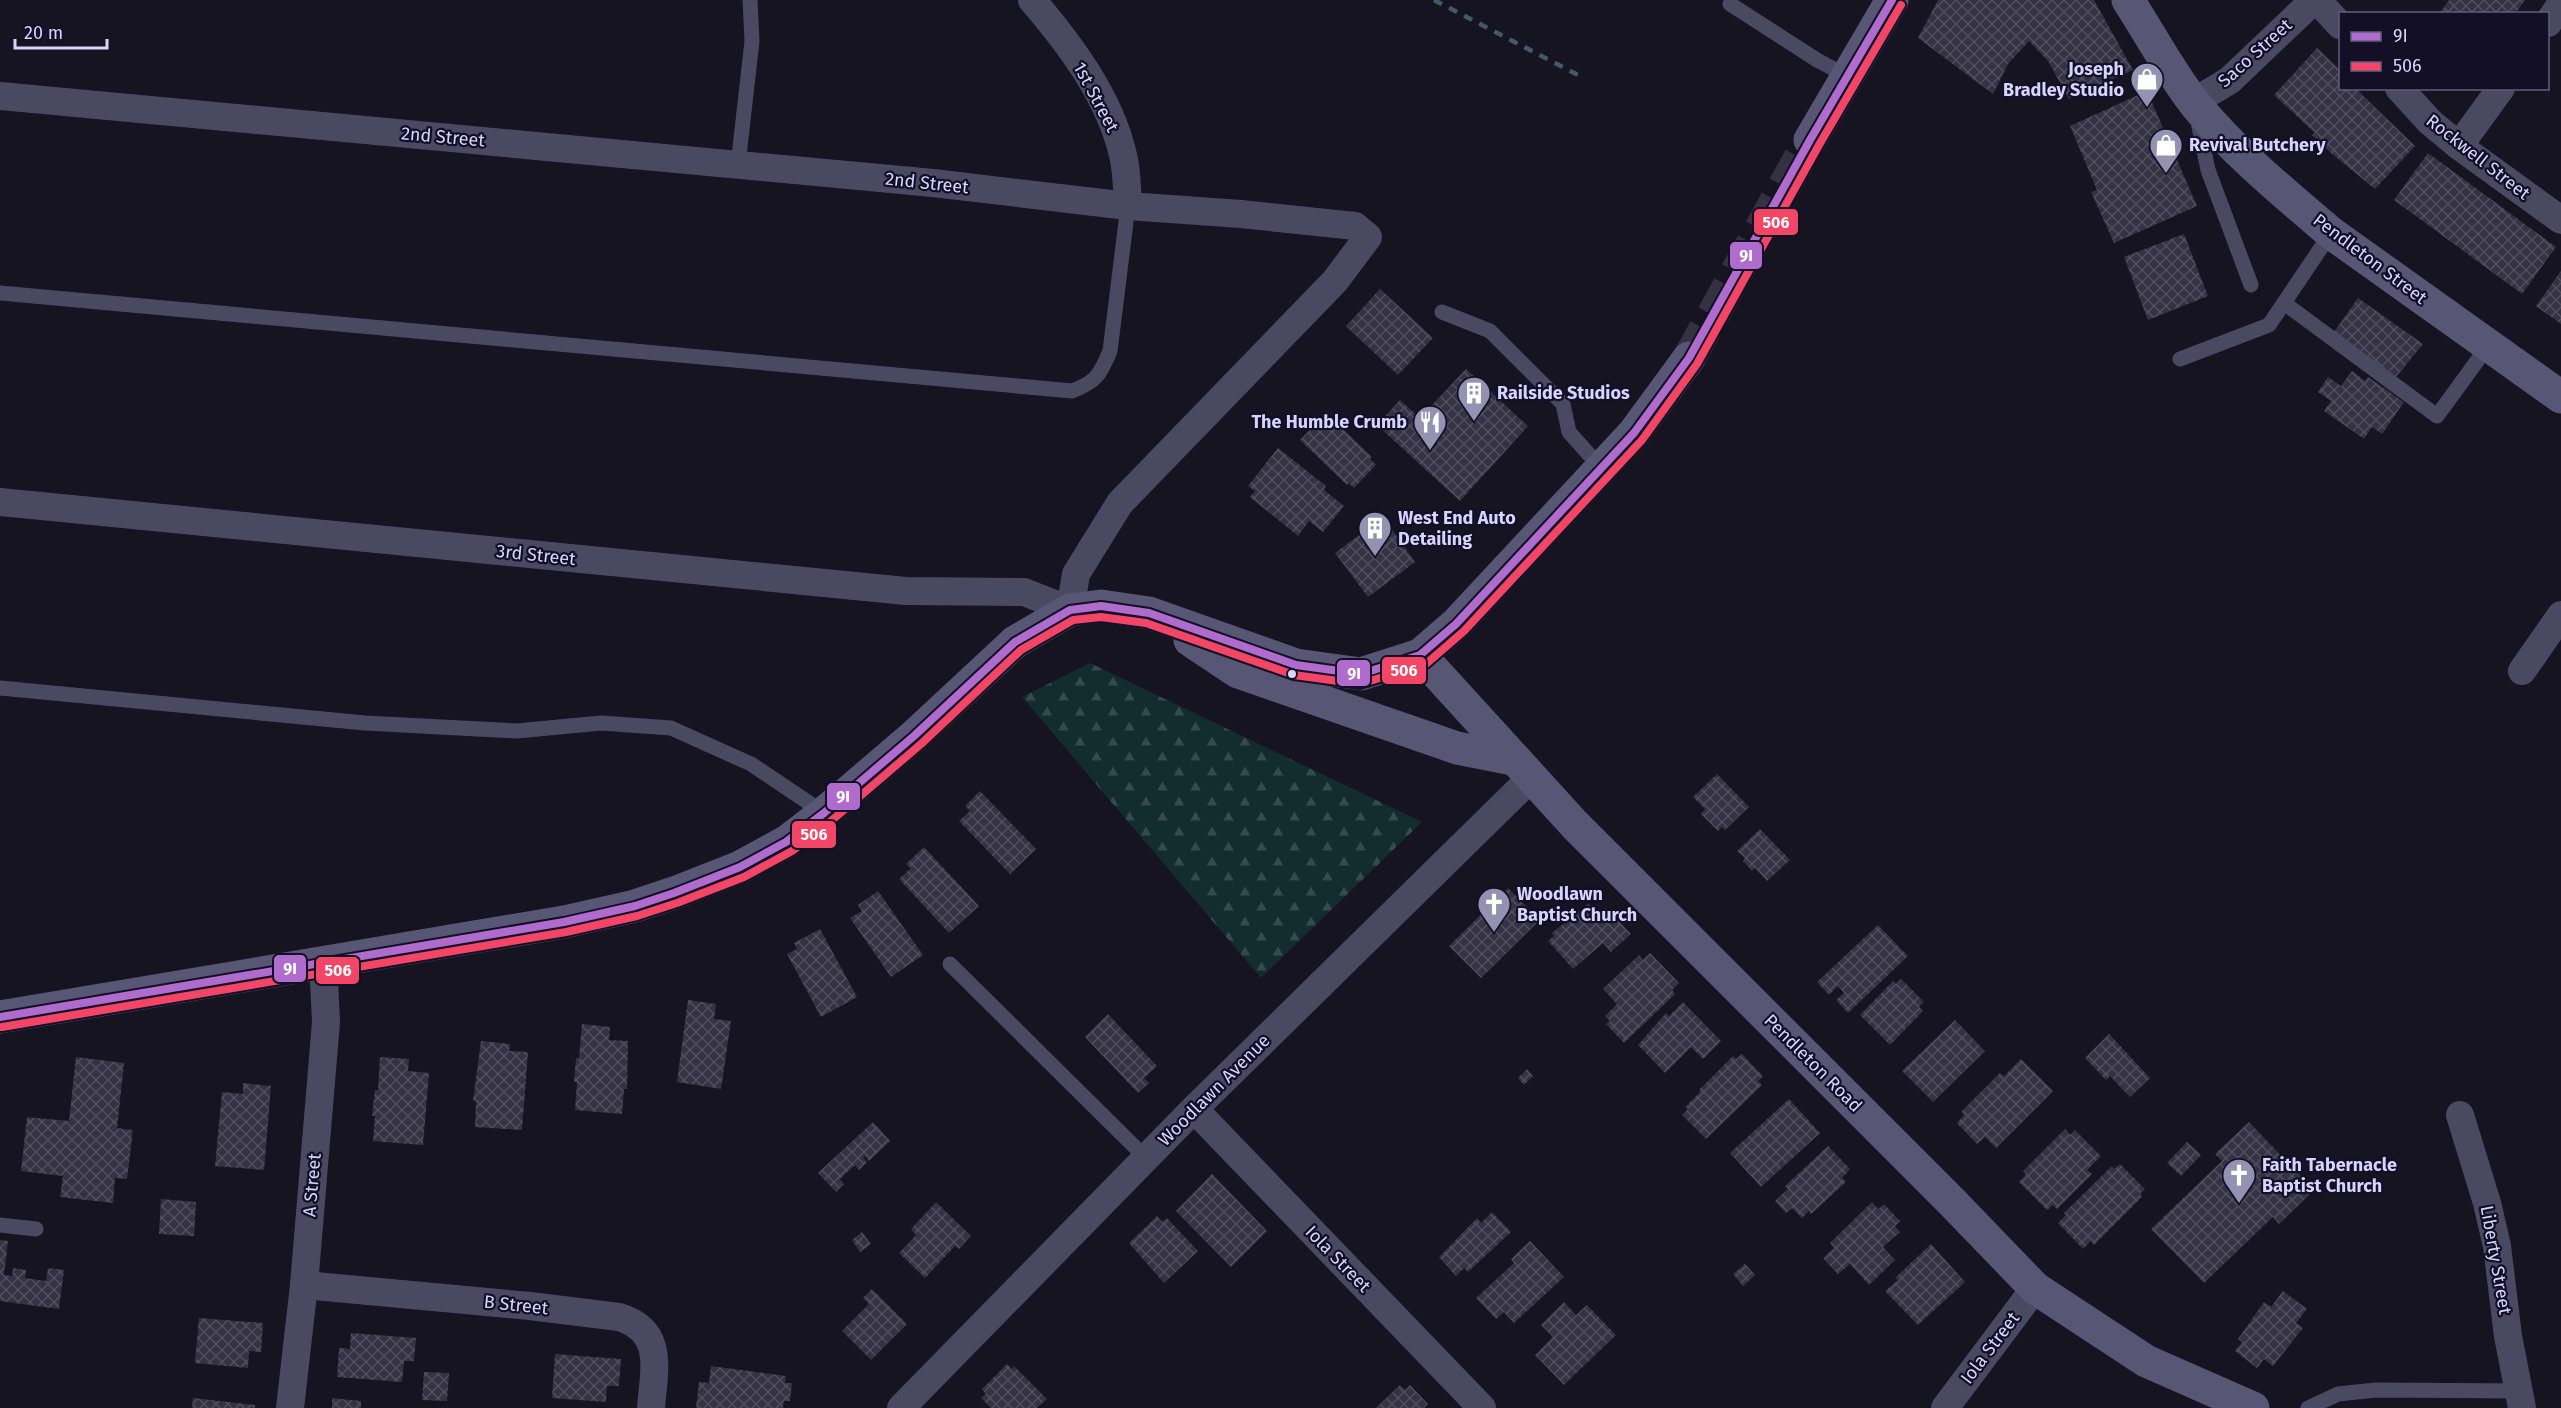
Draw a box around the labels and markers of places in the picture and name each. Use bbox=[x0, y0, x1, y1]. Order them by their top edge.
place label: Joseph Bradley Studio bbox=[2003, 58, 2124, 101]
shop icon: Joseph Bradley Studio bbox=[2129, 61, 2165, 108]
shop icon: Revival Butchery bbox=[2148, 127, 2184, 174]
place label: Revival Butchery bbox=[2189, 134, 2326, 156]
building icon: Railside Studios bbox=[1456, 375, 1492, 422]
place label: Railside Studios bbox=[1497, 382, 1630, 404]
restaurant icon: The Humble Crumb bbox=[1412, 404, 1448, 451]
place label: The Humble Crumb bbox=[1251, 411, 1407, 433]
place label: West End Auto Detailing bbox=[1398, 507, 1516, 550]
building icon: West End Auto Detailing bbox=[1357, 510, 1393, 557]
unlabelled marker bbox=[1286, 668, 1298, 680]
place label: Woodlawn Baptist Church bbox=[1517, 883, 1637, 926]
church icon: Woodlawn Baptist Church bbox=[1476, 886, 1512, 933]
place label: Faith Tabernacle Baptist Church bbox=[2262, 1154, 2397, 1197]
church icon: Faith Tabernacle Baptist Church bbox=[2221, 1157, 2257, 1204]

